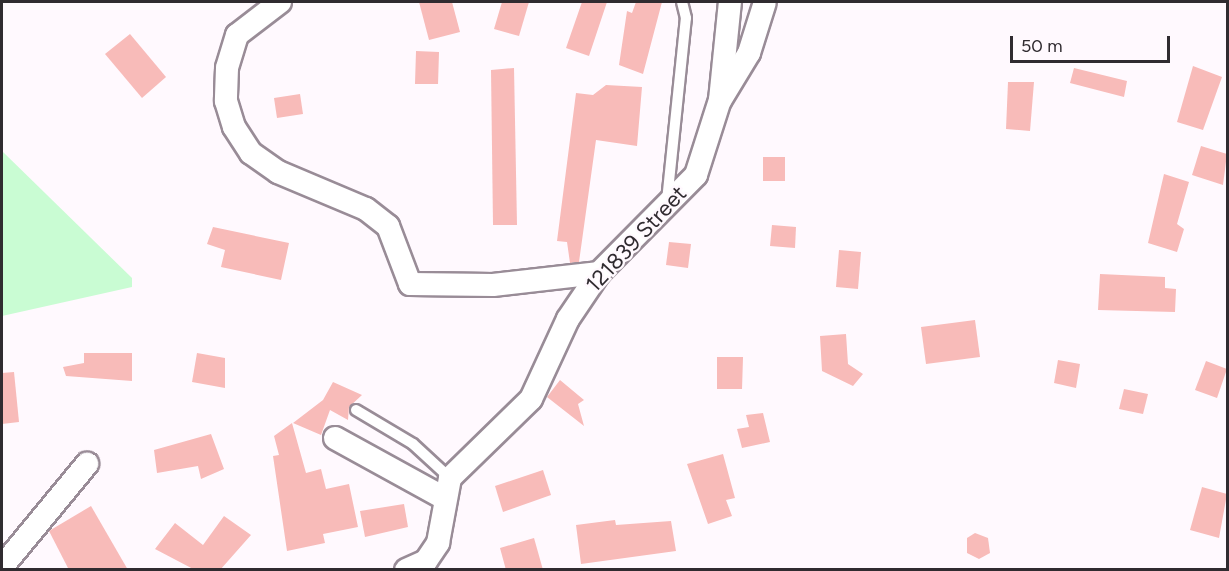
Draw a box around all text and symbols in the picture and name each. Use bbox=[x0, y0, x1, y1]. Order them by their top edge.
scale bar bbox=[1013, 24, 1174, 62]
text: 50 m bbox=[1021, 35, 1063, 57]
street label: 121839 Street bbox=[580, 180, 692, 298]

